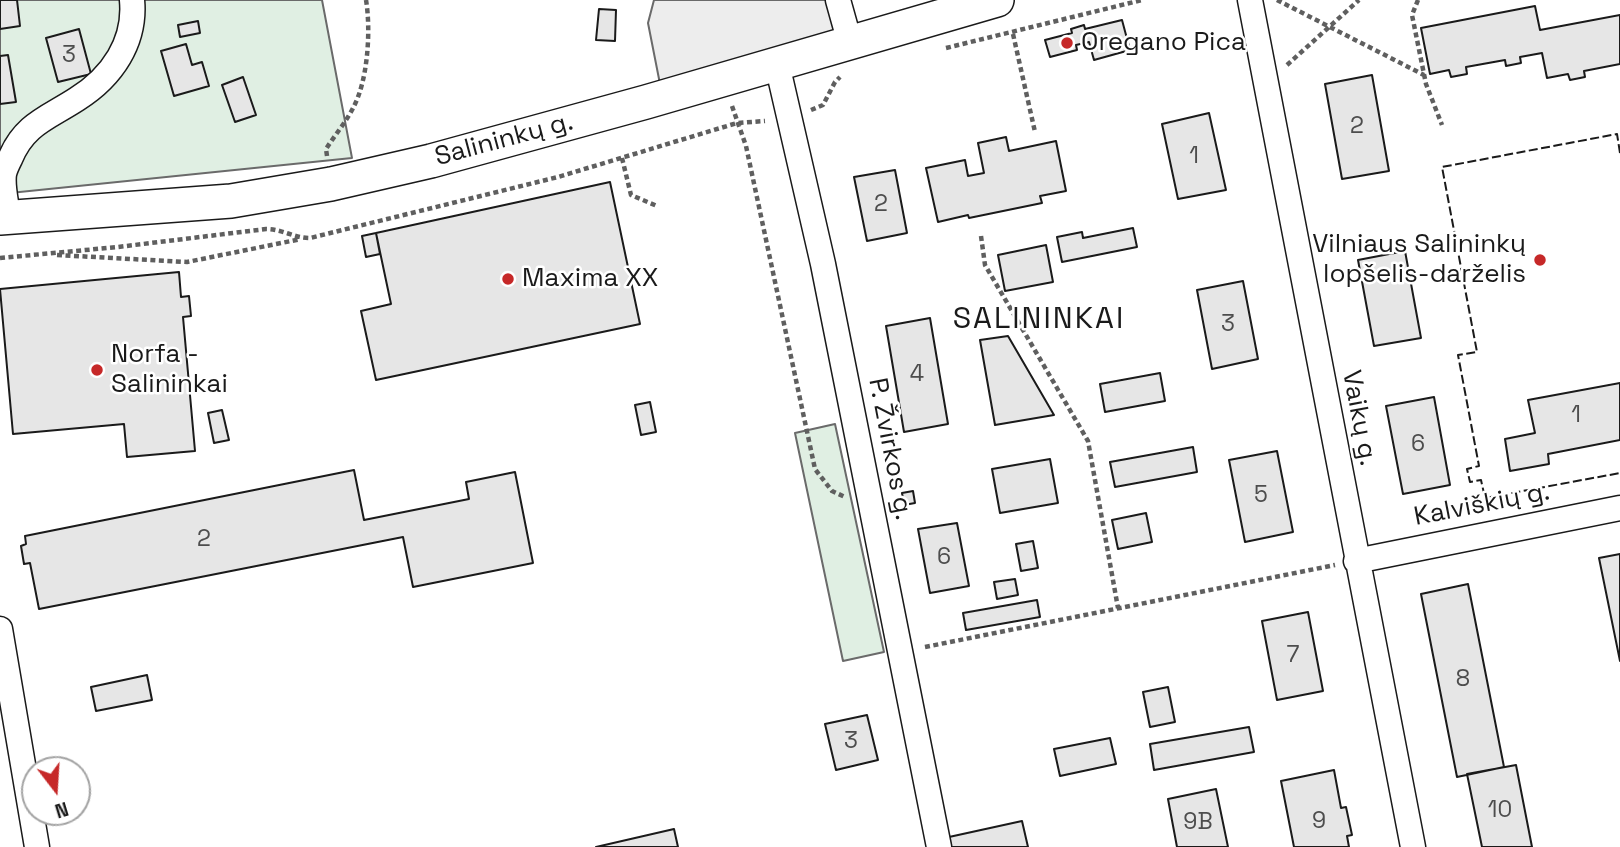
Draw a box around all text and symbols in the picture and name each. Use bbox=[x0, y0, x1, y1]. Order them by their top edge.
place label: Oregano Pica bbox=[1081, 27, 1246, 59]
marker: Oregano Pica bbox=[1059, 35, 1075, 51]
house number: 3 bbox=[62, 42, 76, 70]
street label: Salininkų g. bbox=[432, 107, 576, 173]
house number: 2 bbox=[1350, 113, 1364, 141]
house number: 1 bbox=[1189, 143, 1199, 171]
house number: 2 bbox=[874, 191, 888, 219]
place label: Vilniaus Salininkų lopšelis-darželis bbox=[1312, 229, 1526, 290]
marker: Vilniaus Salininkų lopšelis-darželis bbox=[1532, 252, 1548, 268]
place label: Maxima XX bbox=[522, 263, 658, 295]
marker: Maxima XX bbox=[500, 271, 516, 287]
district label: SALININKAI bbox=[954, 302, 1124, 338]
house number: 3 bbox=[1221, 311, 1235, 339]
place label: Norfa - Salininkai bbox=[111, 339, 228, 400]
house number: 4 bbox=[910, 361, 924, 389]
marker: Norfa - Salininkai bbox=[89, 362, 105, 378]
street label: Vaikų g. bbox=[1334, 368, 1384, 468]
street label: P. Žvirkos g. bbox=[861, 375, 919, 523]
house number: 1 bbox=[1571, 402, 1581, 430]
house number: 6 bbox=[1411, 431, 1425, 459]
street label: Kalviškių g. bbox=[1412, 477, 1552, 533]
house number: 5 bbox=[1254, 482, 1268, 510]
house number: 2 bbox=[197, 526, 211, 554]
house number: 6 bbox=[937, 544, 951, 572]
house number: 7 bbox=[1287, 642, 1299, 670]
house number: 8 bbox=[1456, 666, 1470, 694]
house number: 3 bbox=[844, 728, 858, 756]
north arrow bbox=[21, 756, 91, 826]
text: N bbox=[52, 796, 71, 823]
house number: 10 bbox=[1488, 797, 1512, 825]
house number: 9 bbox=[1312, 808, 1326, 836]
house number: 9B bbox=[1183, 809, 1213, 837]

